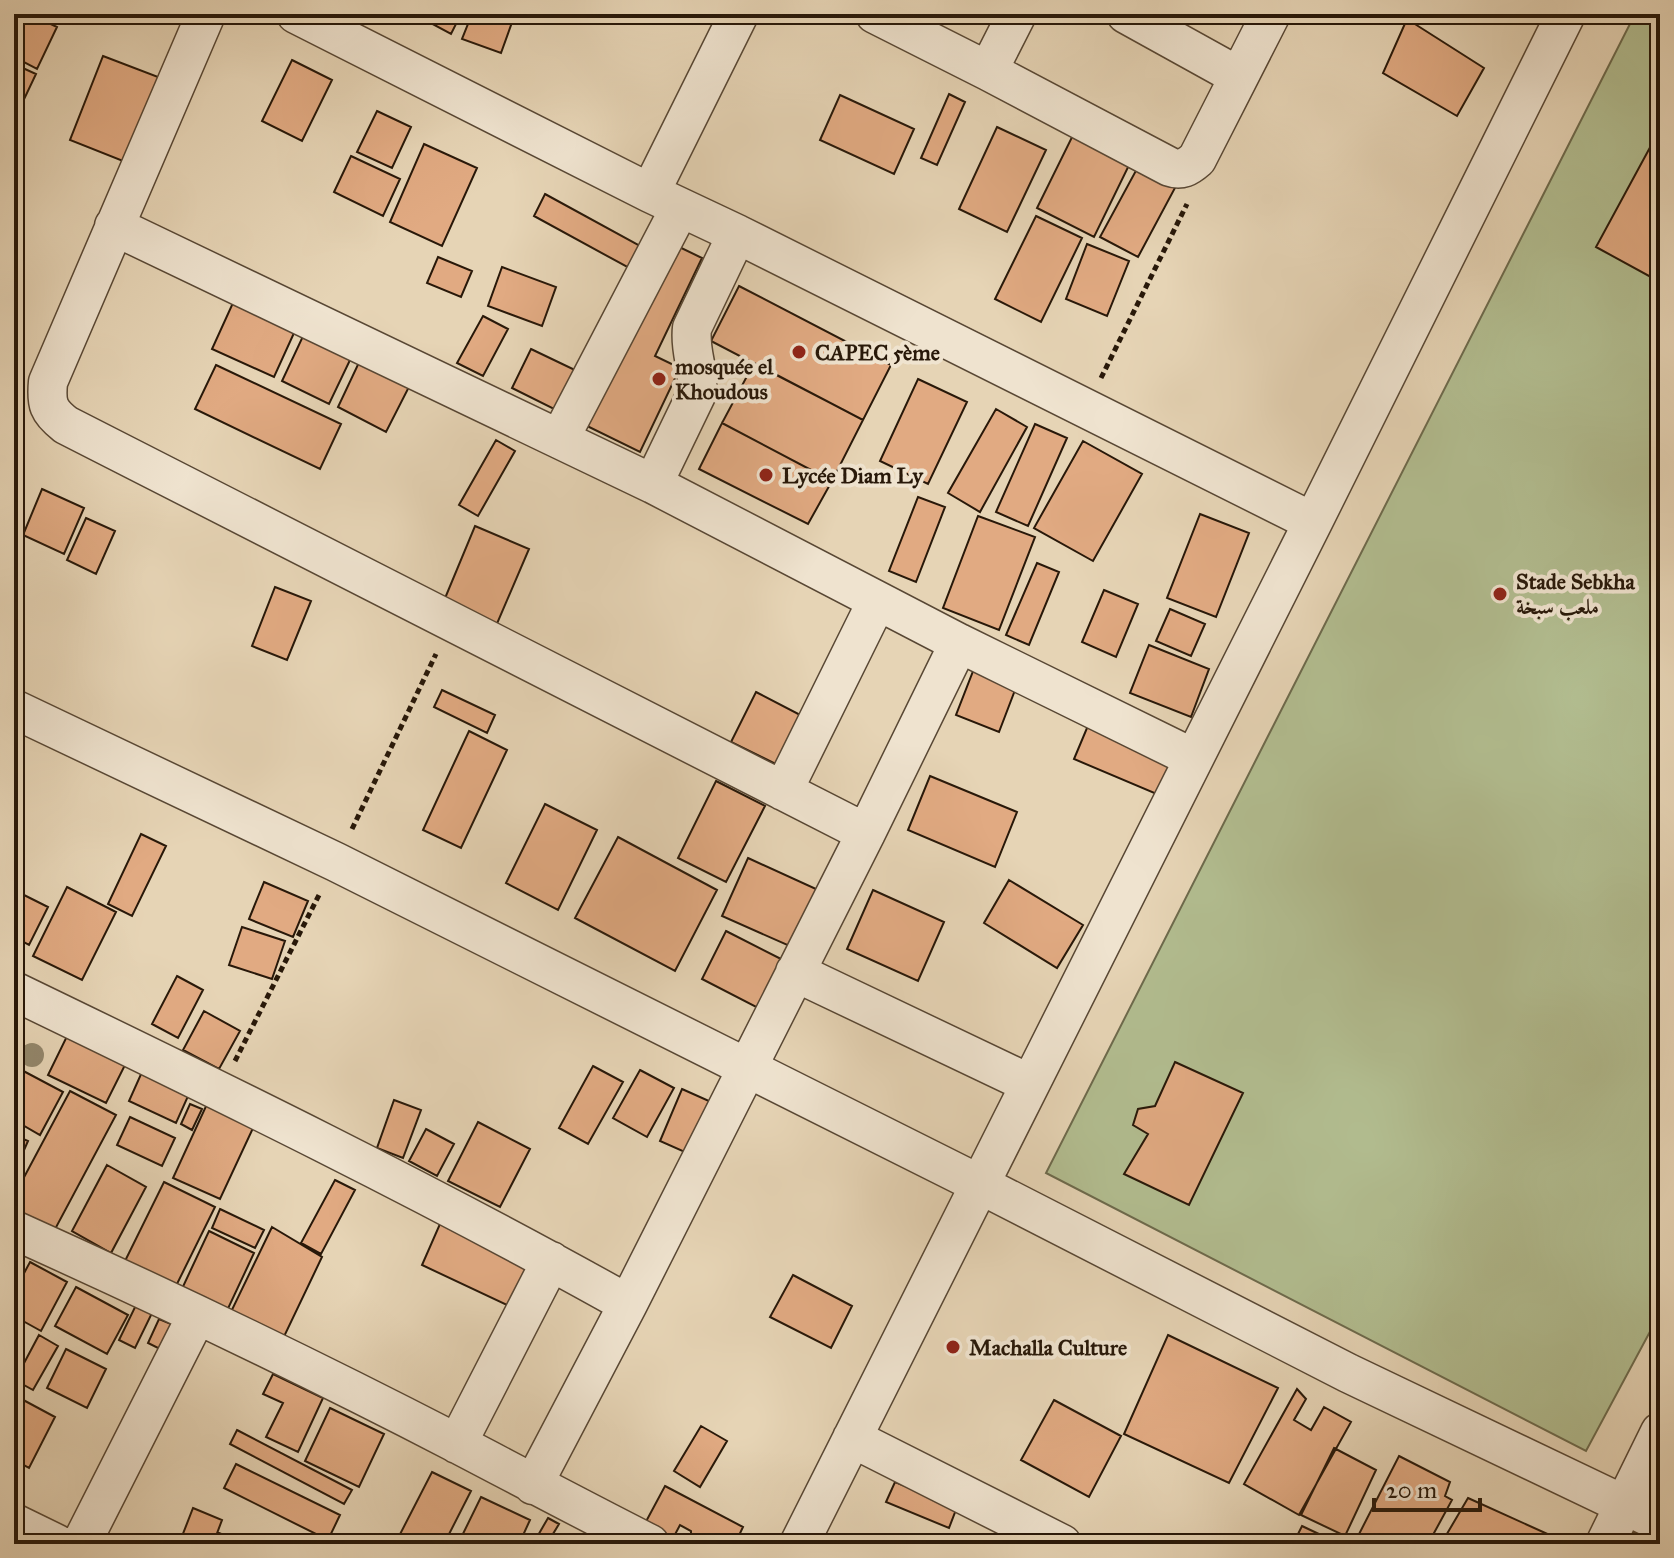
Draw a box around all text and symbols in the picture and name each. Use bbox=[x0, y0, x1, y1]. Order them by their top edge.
place label: CAPEC 5ème bbox=[815, 339, 940, 366]
marker: CAPEC 5ème bbox=[790, 343, 808, 361]
place label: mosquée el Khoudous bbox=[674, 353, 774, 405]
marker: mosquée el Khoudous bbox=[650, 370, 668, 388]
place label: Lycée Diam Ly bbox=[782, 462, 924, 489]
marker: Lycée Diam Ly bbox=[757, 466, 775, 484]
place label: Stade Sebkha ملعب سبخة bbox=[1516, 568, 1635, 621]
marker: Stade Sebkha ملعب سبخة bbox=[1491, 585, 1509, 603]
place label: Machalla Culture bbox=[969, 1334, 1127, 1361]
marker: Machalla Culture bbox=[944, 1338, 962, 1356]
scale bar bbox=[1374, 1462, 1480, 1512]
text: 20 m bbox=[1386, 1475, 1437, 1505]

